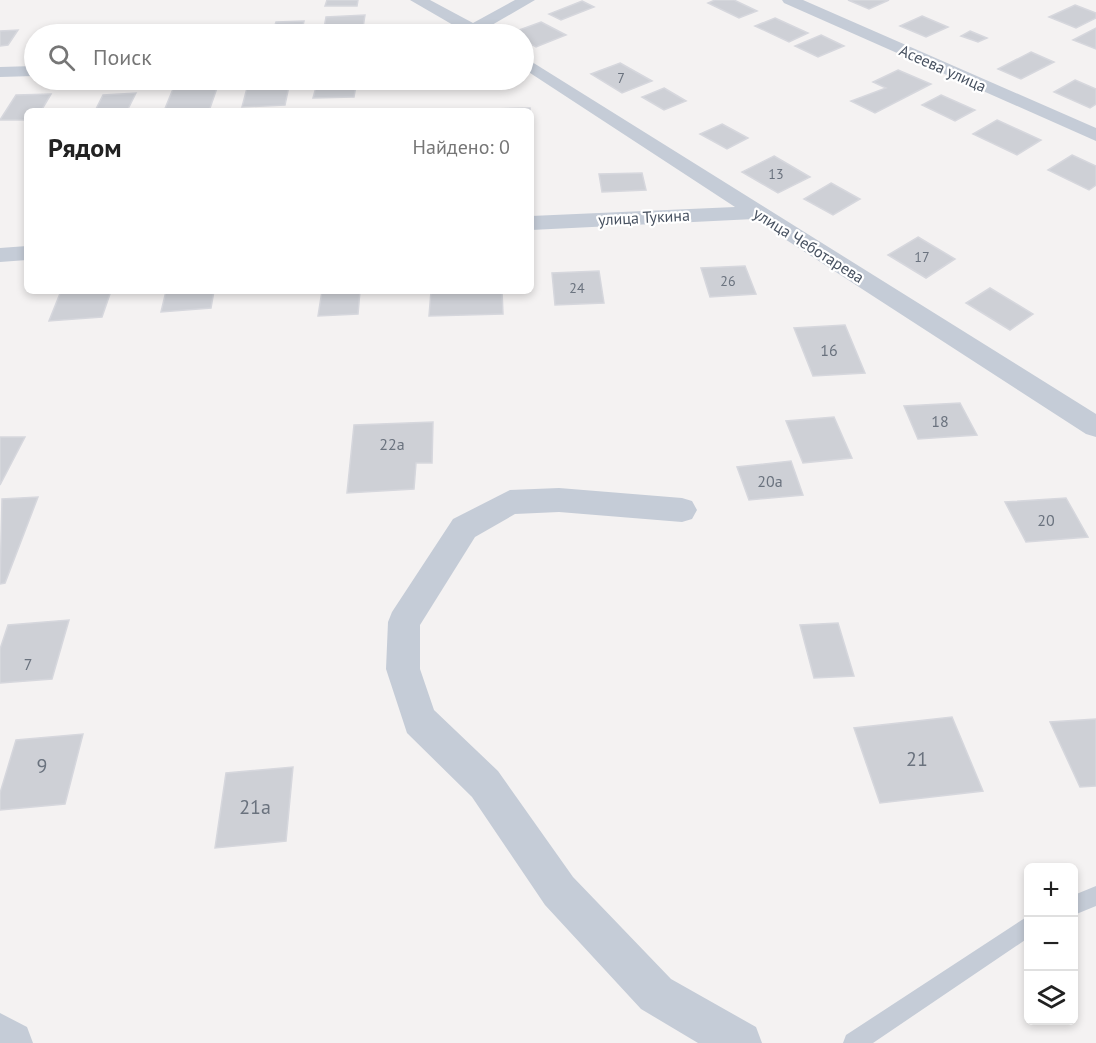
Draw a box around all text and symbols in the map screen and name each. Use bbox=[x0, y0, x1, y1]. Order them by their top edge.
search box bbox=[24, 24, 534, 90]
street label: Асеева улица bbox=[896, 40, 990, 96]
icon: search bbox=[45, 41, 78, 74]
text: Поиск bbox=[93, 43, 152, 71]
house number: 7 bbox=[617, 69, 625, 87]
text: Рядом bbox=[48, 131, 122, 164]
text: Найдено: 0 bbox=[413, 134, 510, 160]
house number: 13 bbox=[768, 165, 784, 183]
street label: улица Чеботарева bbox=[750, 203, 868, 287]
street label: улица Тукина bbox=[598, 205, 690, 229]
house number: 17 bbox=[914, 248, 930, 266]
house number: 26 bbox=[720, 272, 736, 290]
house number: 24 bbox=[569, 279, 585, 297]
house number: 16 bbox=[820, 340, 838, 360]
house number: 18 bbox=[931, 411, 949, 431]
house number: 22а bbox=[379, 434, 405, 454]
house number: 20а bbox=[757, 471, 783, 491]
house number: 20 bbox=[1037, 510, 1055, 530]
house number: 7 bbox=[24, 654, 32, 674]
house number: 21 bbox=[906, 746, 928, 772]
house number: 9 bbox=[37, 753, 47, 779]
house number: 21а bbox=[239, 794, 271, 820]
map controls bbox=[1024, 863, 1078, 1025]
button: + bbox=[1024, 863, 1078, 917]
button: − bbox=[1024, 917, 1078, 971]
button: layers bbox=[1024, 971, 1078, 1025]

